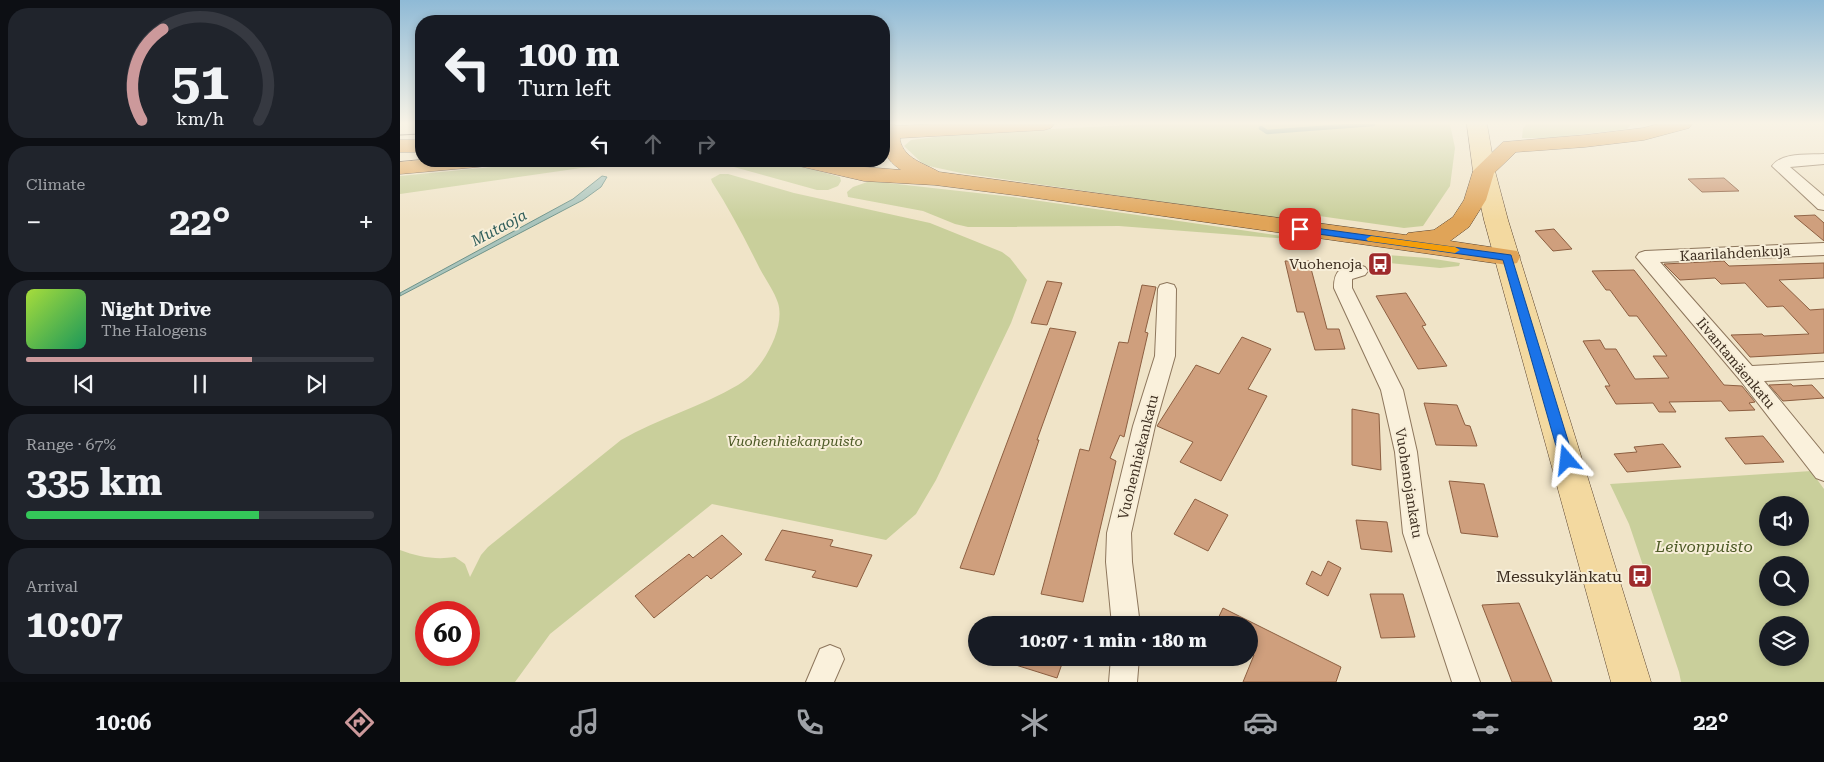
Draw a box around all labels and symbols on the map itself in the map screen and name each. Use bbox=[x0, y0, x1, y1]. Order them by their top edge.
water label: Mutaoja bbox=[467, 206, 530, 251]
pin bbox=[1279, 208, 1321, 250]
street label: Kaarilahdenkuja bbox=[1679, 242, 1791, 264]
bus stop icon: Vuohenoja bbox=[1367, 251, 1393, 277]
place label: Vuohenoja bbox=[1289, 256, 1362, 272]
street label: Iivantamäenkatu bbox=[1693, 314, 1779, 412]
street label: Vuohenhiekankatu bbox=[1115, 393, 1161, 521]
street label: Vuohenojankatu bbox=[1392, 427, 1426, 540]
park label: Vuohenhiekanpuisto bbox=[727, 433, 863, 449]
position arrow bbox=[1540, 433, 1592, 485]
park label: Leivonpuisto bbox=[1654, 537, 1753, 556]
bus stop icon: Messukylänkatu bbox=[1627, 563, 1653, 589]
place label: Messukylänkatu bbox=[1496, 567, 1622, 586]
speed limit sign: 60 bbox=[415, 601, 480, 666]

